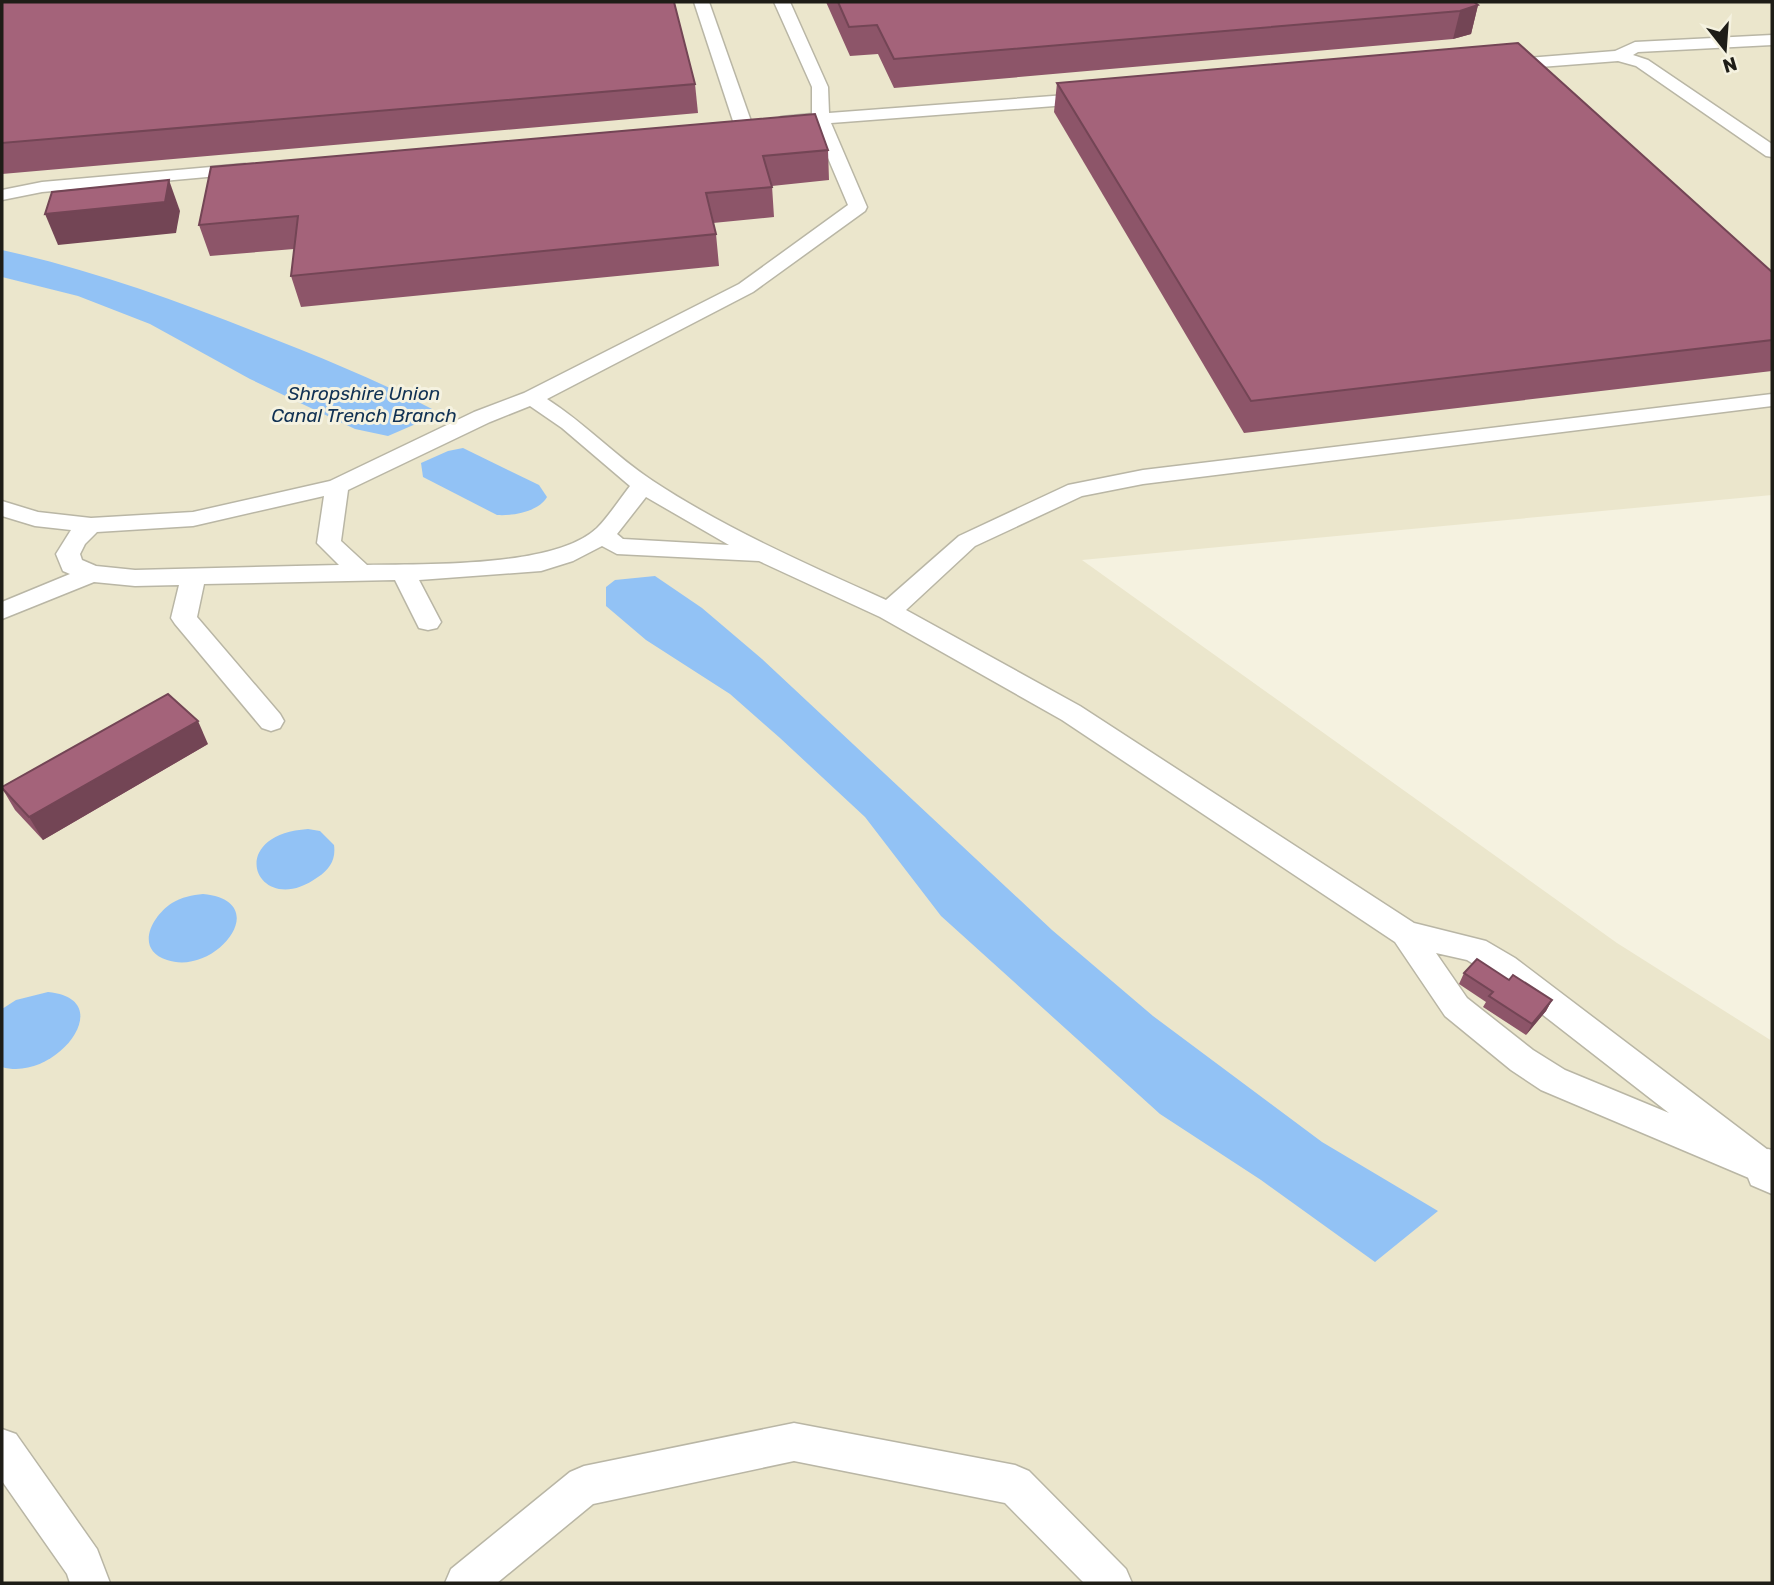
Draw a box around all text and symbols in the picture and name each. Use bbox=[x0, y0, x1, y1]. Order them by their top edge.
north arrow bbox=[1690, 14, 1760, 84]
text: N bbox=[1720, 52, 1740, 78]
water label: Shropshire Union Canal Trench Branch bbox=[271, 382, 457, 427]

